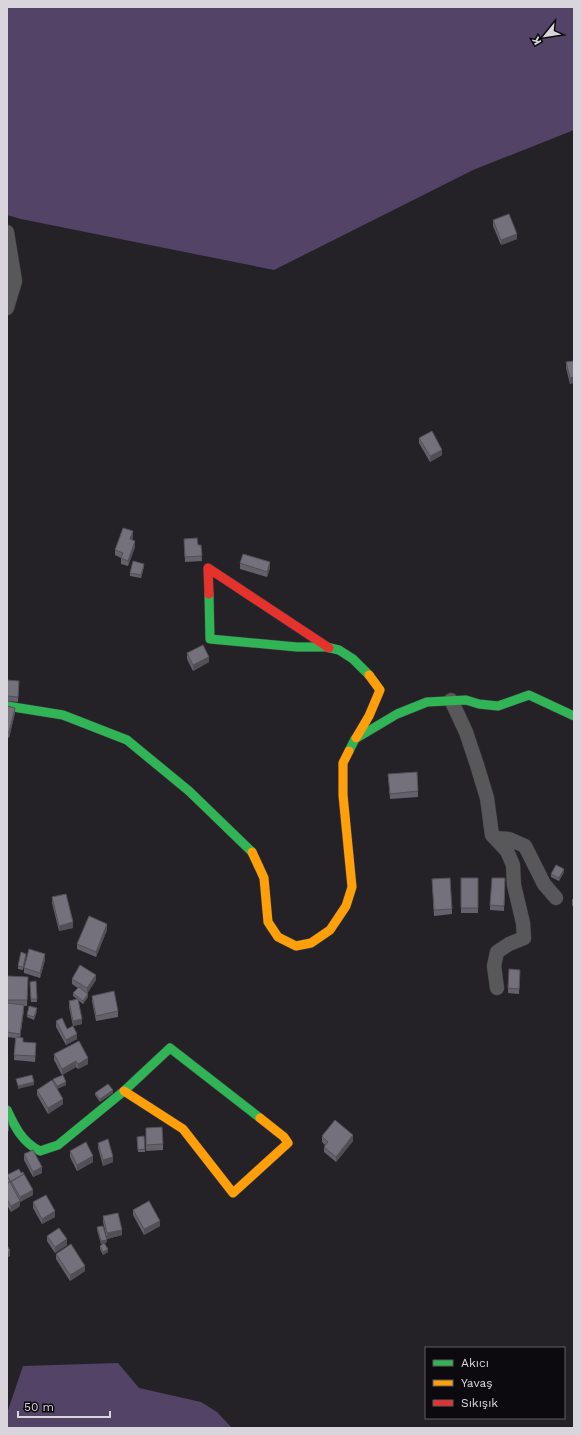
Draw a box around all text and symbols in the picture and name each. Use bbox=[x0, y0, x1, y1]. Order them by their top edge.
north arrow bbox=[525, 16, 565, 56]
text: K bbox=[529, 34, 544, 47]
legend bbox=[425, 1347, 565, 1419]
text: Akıcı bbox=[461, 1356, 489, 1370]
text: Yavaş bbox=[461, 1376, 493, 1390]
scale bar bbox=[18, 1393, 110, 1419]
text: Sıkışık bbox=[461, 1396, 498, 1410]
text: 50 m bbox=[24, 1400, 54, 1414]

